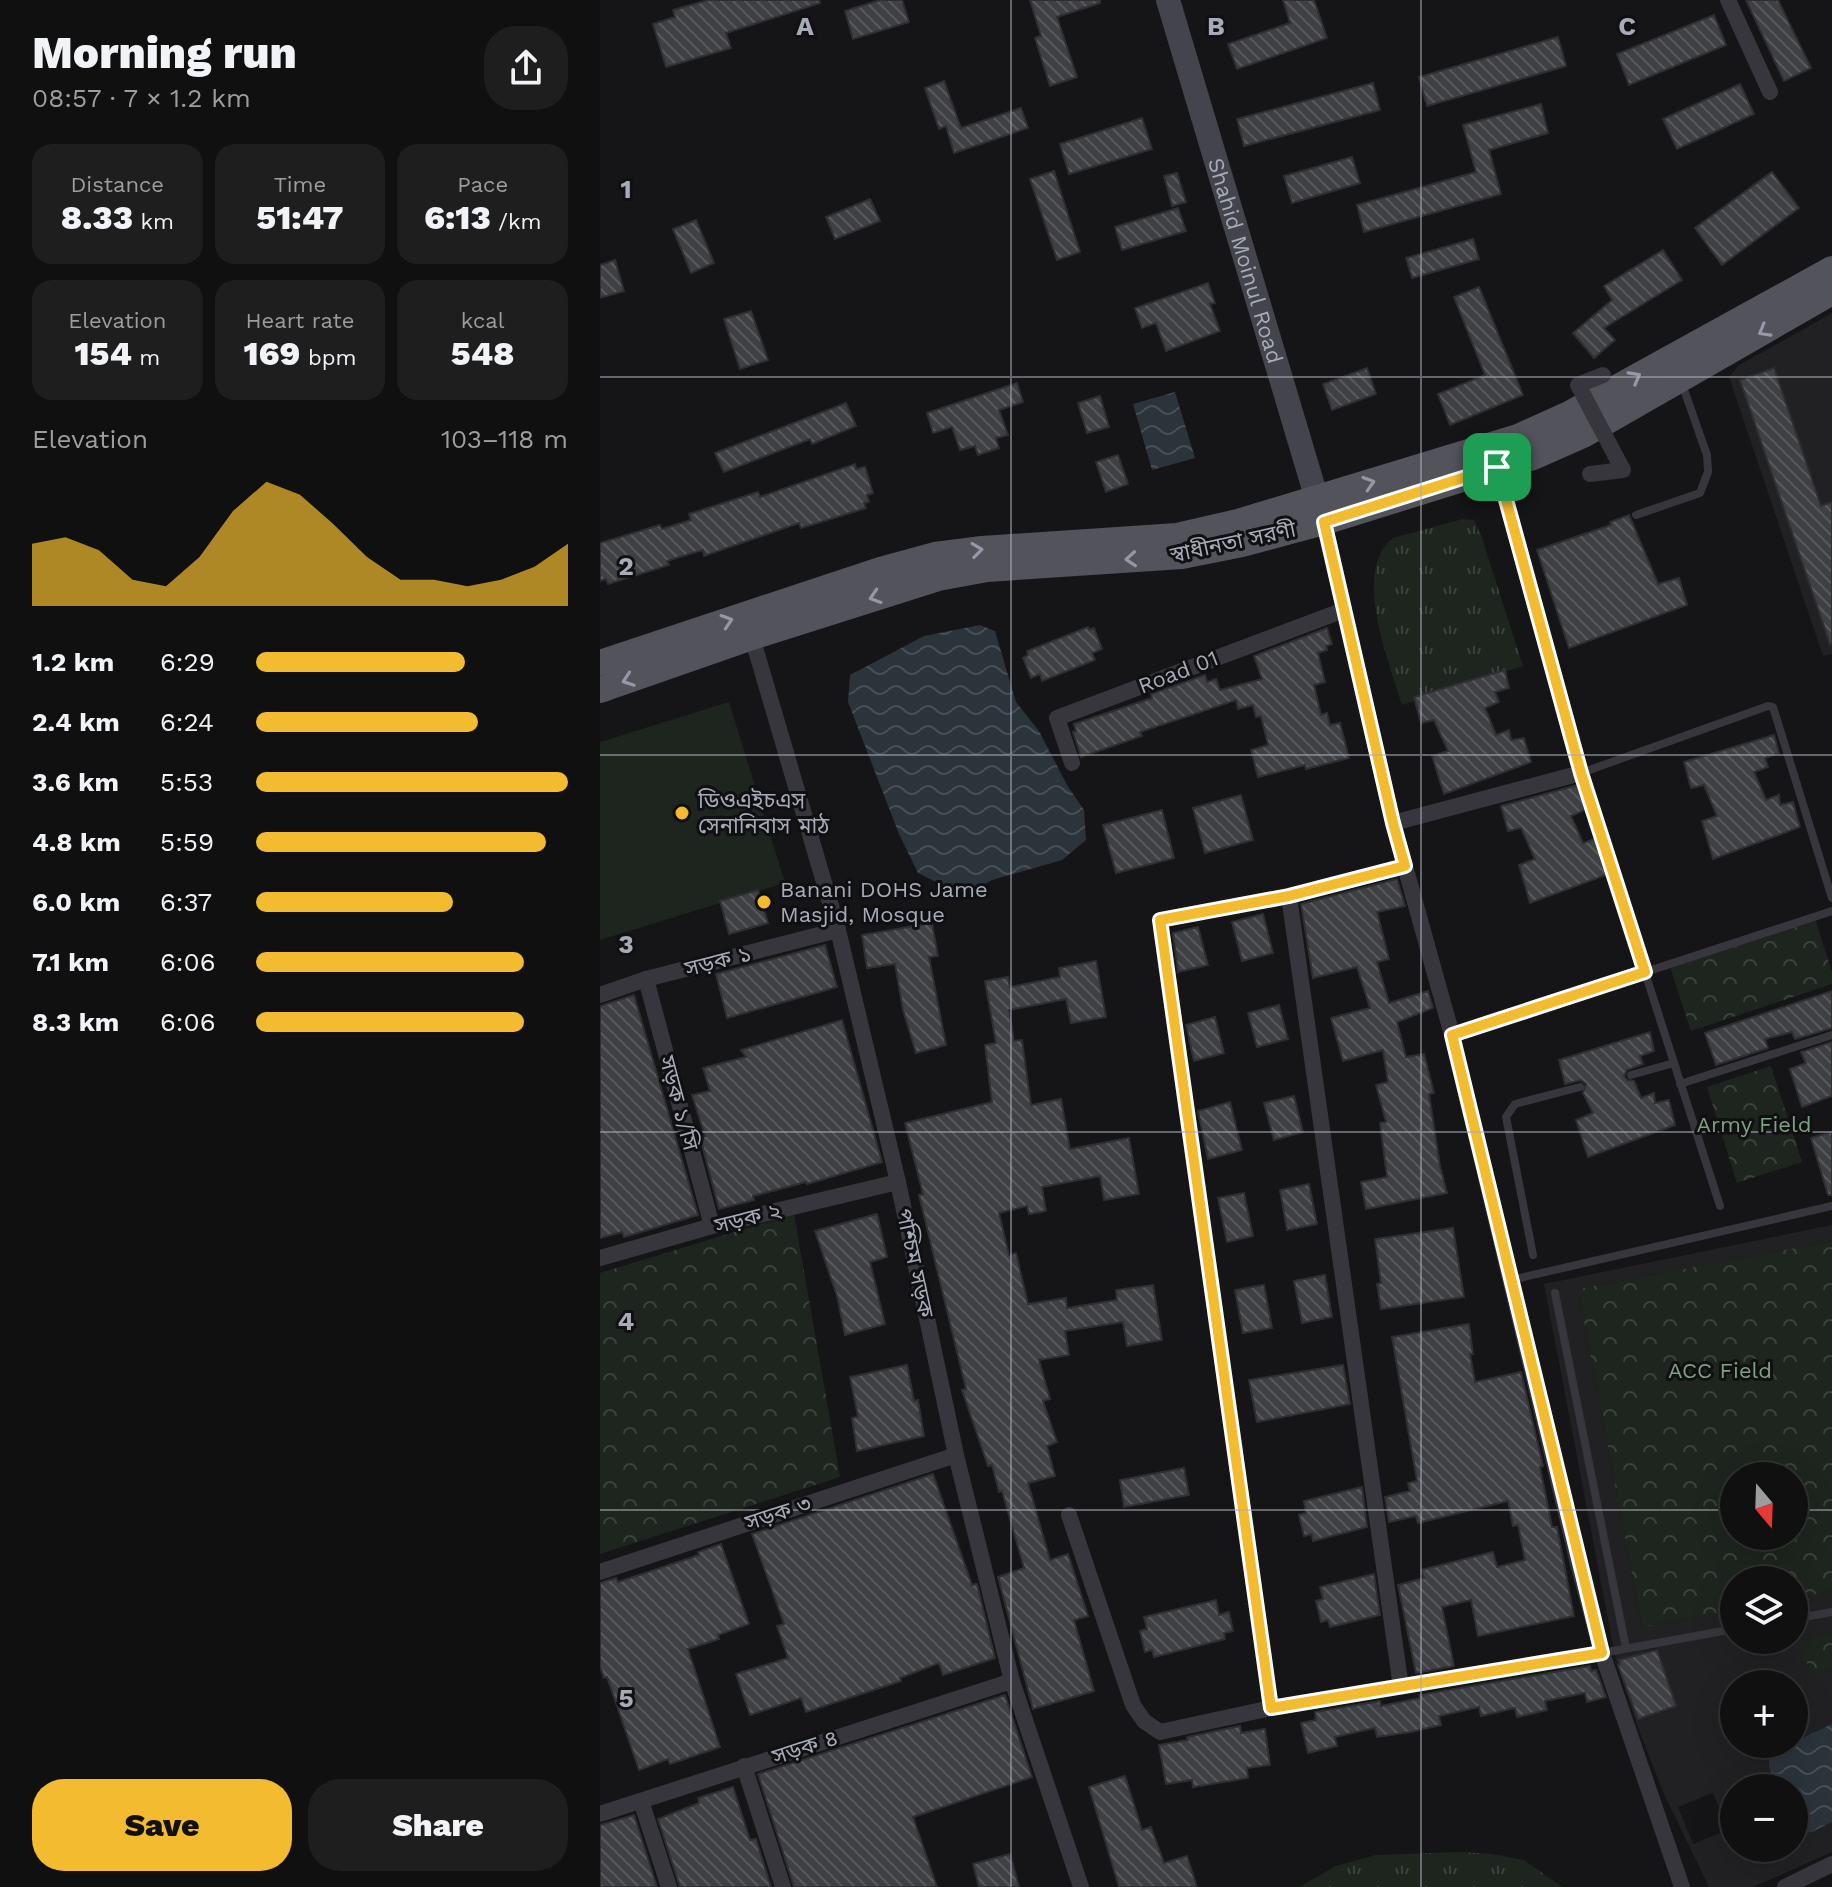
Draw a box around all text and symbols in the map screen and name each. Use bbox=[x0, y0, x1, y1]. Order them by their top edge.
text: A bbox=[796, 11, 814, 41]
text: B bbox=[1207, 11, 1225, 41]
text: C bbox=[1618, 11, 1636, 41]
button: share bbox=[484, 26, 568, 110]
text: Morning run bbox=[32, 27, 297, 79]
text: 08:57 · 7 × 1.2 km bbox=[32, 83, 251, 113]
street label: Shahid Moinul Road bbox=[1203, 155, 1288, 366]
text: Distance bbox=[71, 172, 164, 197]
text: Time bbox=[274, 172, 326, 197]
text: Pace bbox=[457, 172, 508, 197]
text: 1 bbox=[620, 174, 632, 204]
text: 8.33 bbox=[61, 197, 133, 237]
text: 51:47 bbox=[256, 197, 344, 237]
text: 6:13 bbox=[424, 197, 491, 237]
text: km bbox=[133, 209, 174, 234]
text: /km bbox=[491, 209, 541, 234]
text: Elevation bbox=[68, 308, 166, 333]
text: Heart rate bbox=[246, 308, 354, 333]
text: kcal bbox=[461, 308, 504, 333]
one-way arrow bbox=[1759, 321, 1773, 337]
text: 154 bbox=[74, 333, 132, 373]
text: 169 bbox=[243, 333, 301, 373]
text: 548 bbox=[451, 333, 515, 373]
text: m bbox=[132, 345, 160, 370]
text: bpm bbox=[301, 345, 357, 370]
one-way arrow bbox=[1627, 372, 1642, 387]
text: Elevation bbox=[32, 424, 148, 454]
text: 103–118 m bbox=[441, 424, 568, 454]
pin bbox=[1463, 433, 1531, 501]
icon: arrive bbox=[1475, 445, 1519, 489]
one-way arrow bbox=[1361, 476, 1375, 492]
street label: স্বাধীনতা সরণী bbox=[1167, 516, 1299, 568]
one-way arrow bbox=[970, 541, 983, 558]
one-way arrow bbox=[1124, 550, 1137, 567]
text: 2 bbox=[618, 551, 634, 581]
one-way arrow bbox=[869, 588, 883, 604]
one-way arrow bbox=[719, 614, 733, 630]
street label: Road 01 bbox=[1135, 645, 1221, 699]
text: 1.2 km bbox=[32, 647, 114, 677]
text: 6:29 bbox=[160, 647, 215, 677]
one-way arrow bbox=[622, 670, 636, 687]
text: 2.4 km bbox=[32, 707, 120, 737]
text: 6:24 bbox=[160, 707, 214, 737]
text: 3.6 km bbox=[32, 767, 119, 797]
text: 5:53 bbox=[160, 767, 213, 797]
place label: ডিওএইচএস সেনানিবাস মাঠ bbox=[697, 788, 830, 838]
marker: ডিওএইচএস সেনানিবাস মাঠ bbox=[673, 804, 691, 822]
text: 4.8 km bbox=[32, 827, 121, 857]
text: 5:59 bbox=[160, 827, 214, 857]
place label: Banani DOHS Jame Masjid, Mosque bbox=[780, 877, 988, 927]
text: 6.0 km bbox=[32, 887, 120, 917]
text: 6:37 bbox=[160, 887, 212, 917]
marker: Banani DOHS Jame Masjid, Mosque bbox=[755, 893, 773, 911]
text: 3 bbox=[618, 929, 634, 959]
street label: সড়ক ১ bbox=[681, 941, 754, 982]
text: 7.1 km bbox=[32, 947, 109, 977]
text: 6:06 bbox=[160, 947, 215, 977]
text: 8.3 km bbox=[32, 1007, 119, 1037]
text: 6:06 bbox=[160, 1007, 215, 1037]
street label: সড়ক ১/সি bbox=[654, 1052, 704, 1153]
park label: Army Field bbox=[1697, 1112, 1811, 1137]
street label: সড়ক ২ bbox=[711, 1198, 784, 1239]
street label: পশ্চিম সড়ক bbox=[891, 1206, 939, 1320]
text: 4 bbox=[618, 1306, 635, 1336]
park label: ACC Field bbox=[1668, 1358, 1772, 1383]
north arrow bbox=[1720, 1462, 1808, 1550]
map controls bbox=[1720, 1462, 1808, 1862]
street label: সড়ক ৩ bbox=[741, 1491, 814, 1536]
button: layers bbox=[1720, 1566, 1808, 1654]
button: + bbox=[1720, 1670, 1808, 1758]
text: 5 bbox=[618, 1683, 634, 1713]
street label: সড়ক ৪ bbox=[768, 1725, 841, 1770]
button: − bbox=[1720, 1774, 1808, 1862]
button: Save bbox=[32, 1779, 292, 1871]
button: Share bbox=[308, 1779, 568, 1871]

